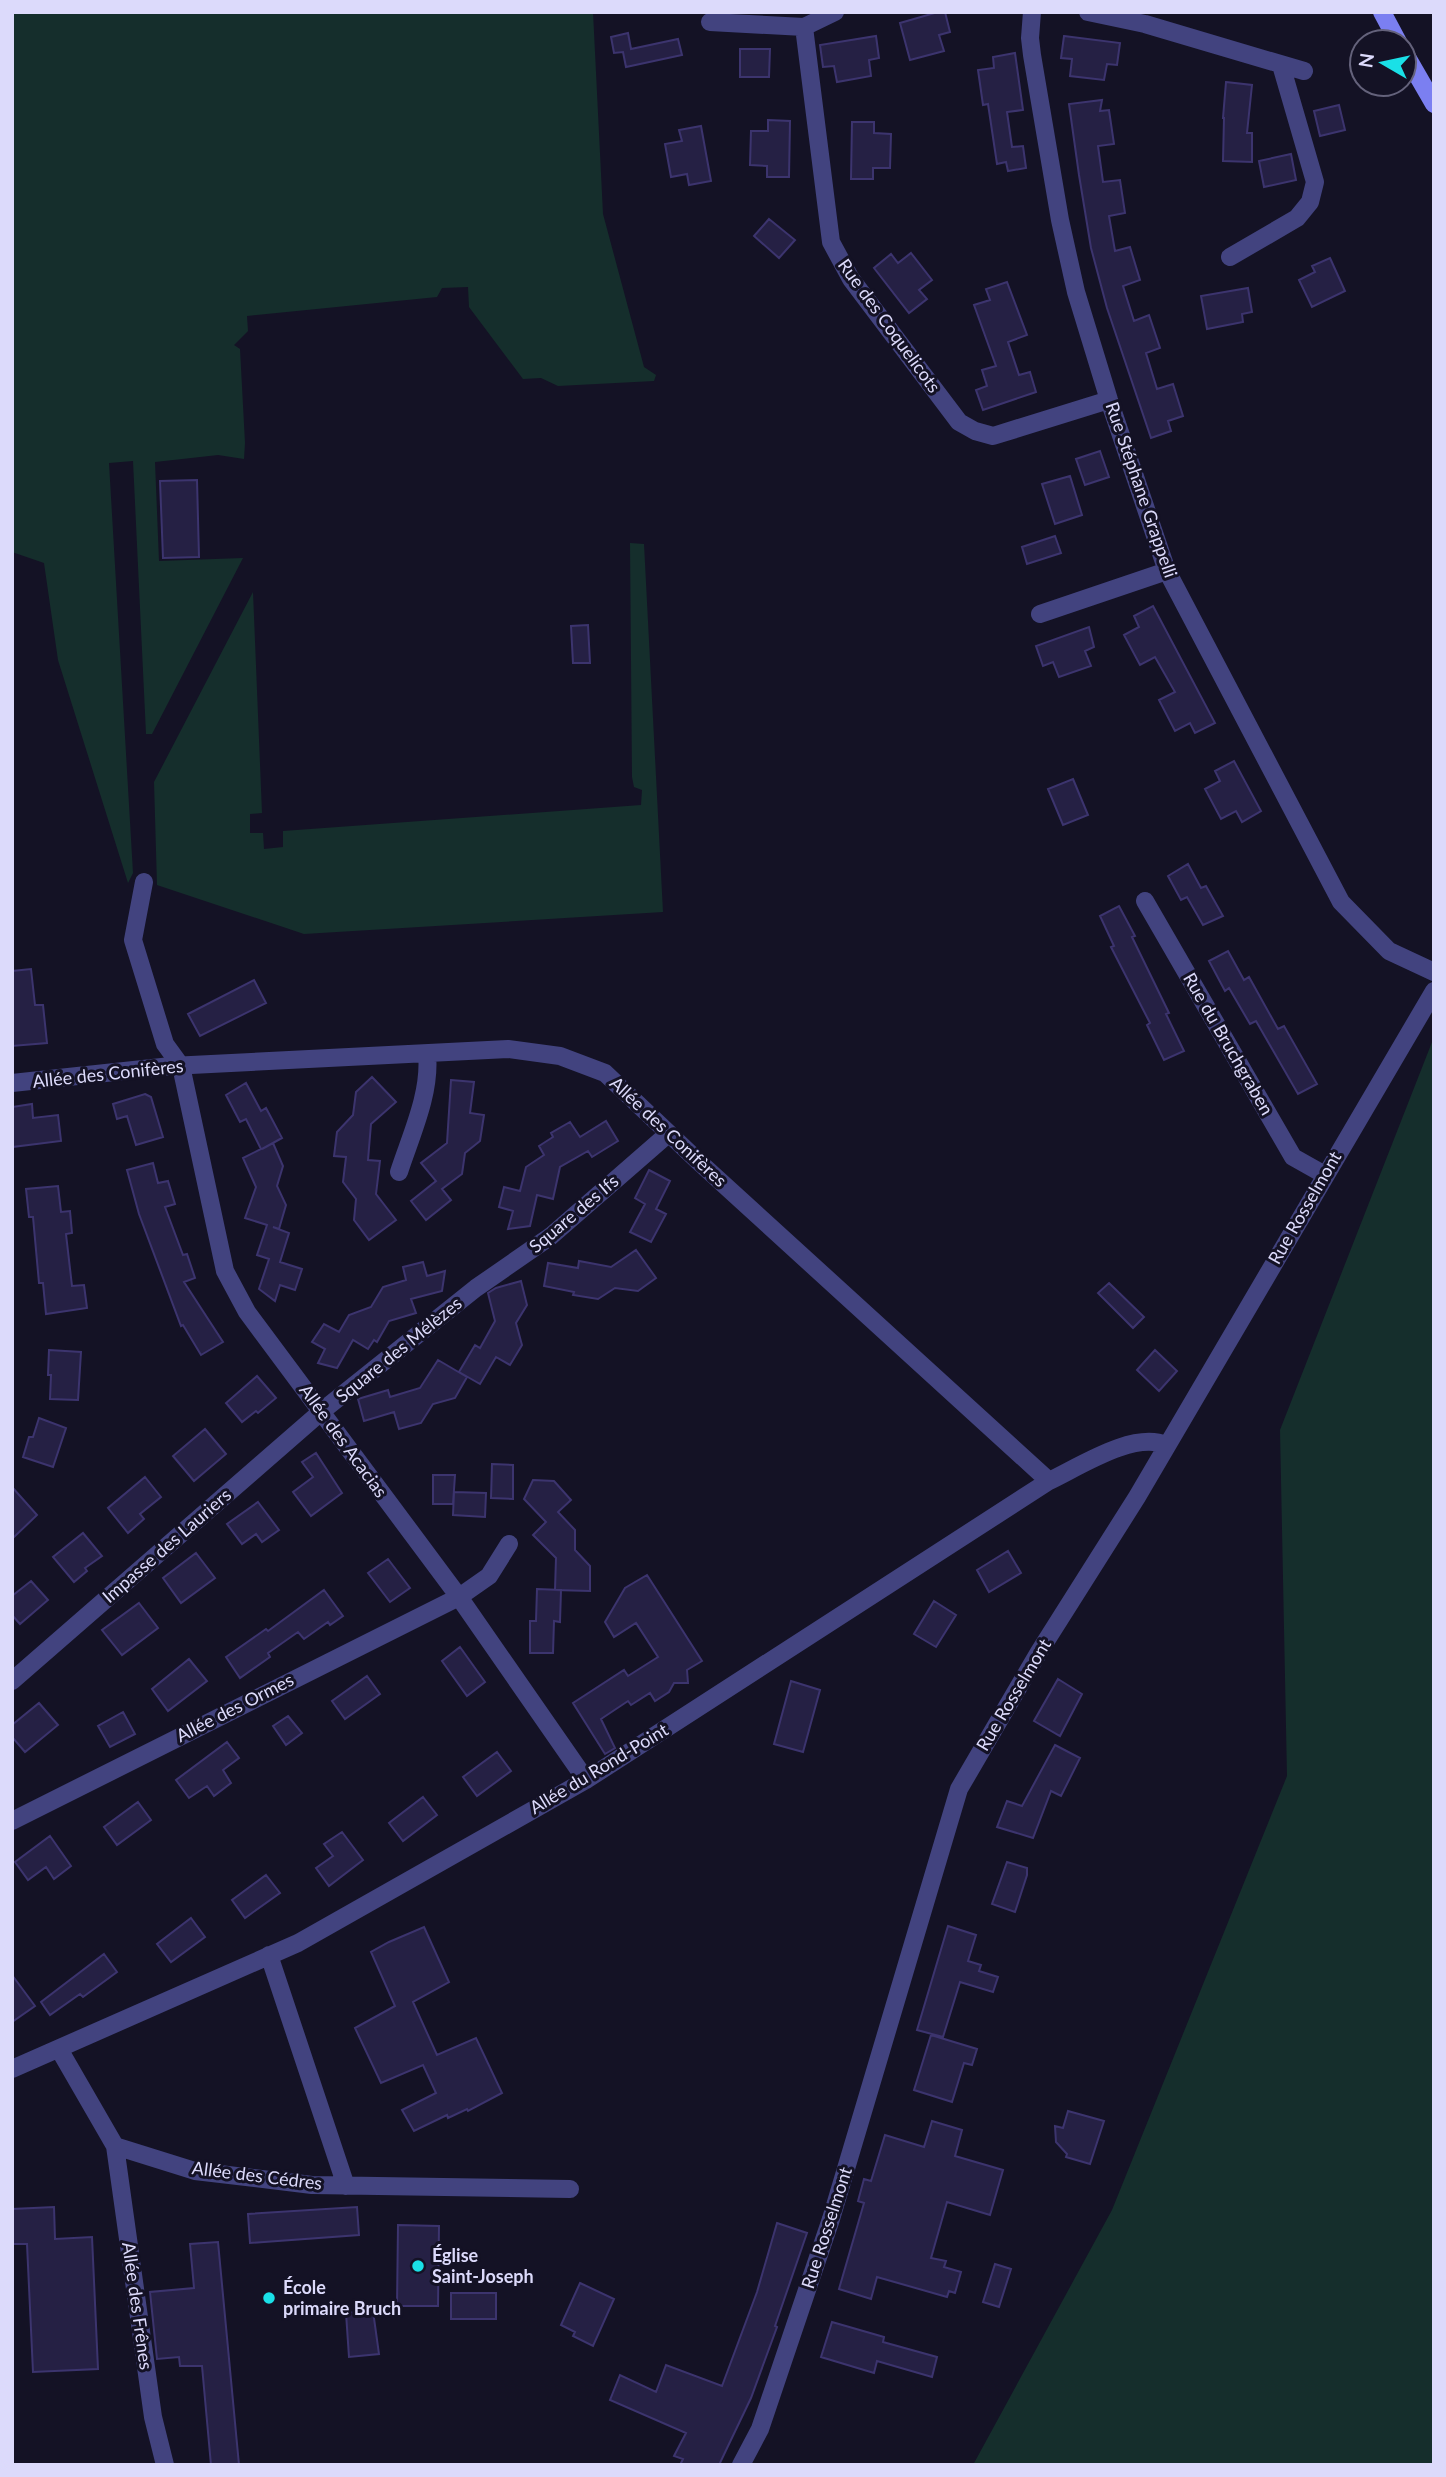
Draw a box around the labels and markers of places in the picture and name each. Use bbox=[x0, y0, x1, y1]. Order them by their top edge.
place label: Église Saint-Joseph bbox=[432, 2244, 534, 2287]
marker: Église Saint-Joseph bbox=[410, 2258, 426, 2274]
place label: École primaire Bruch bbox=[283, 2276, 401, 2319]
marker: École primaire Bruch bbox=[261, 2290, 277, 2306]

